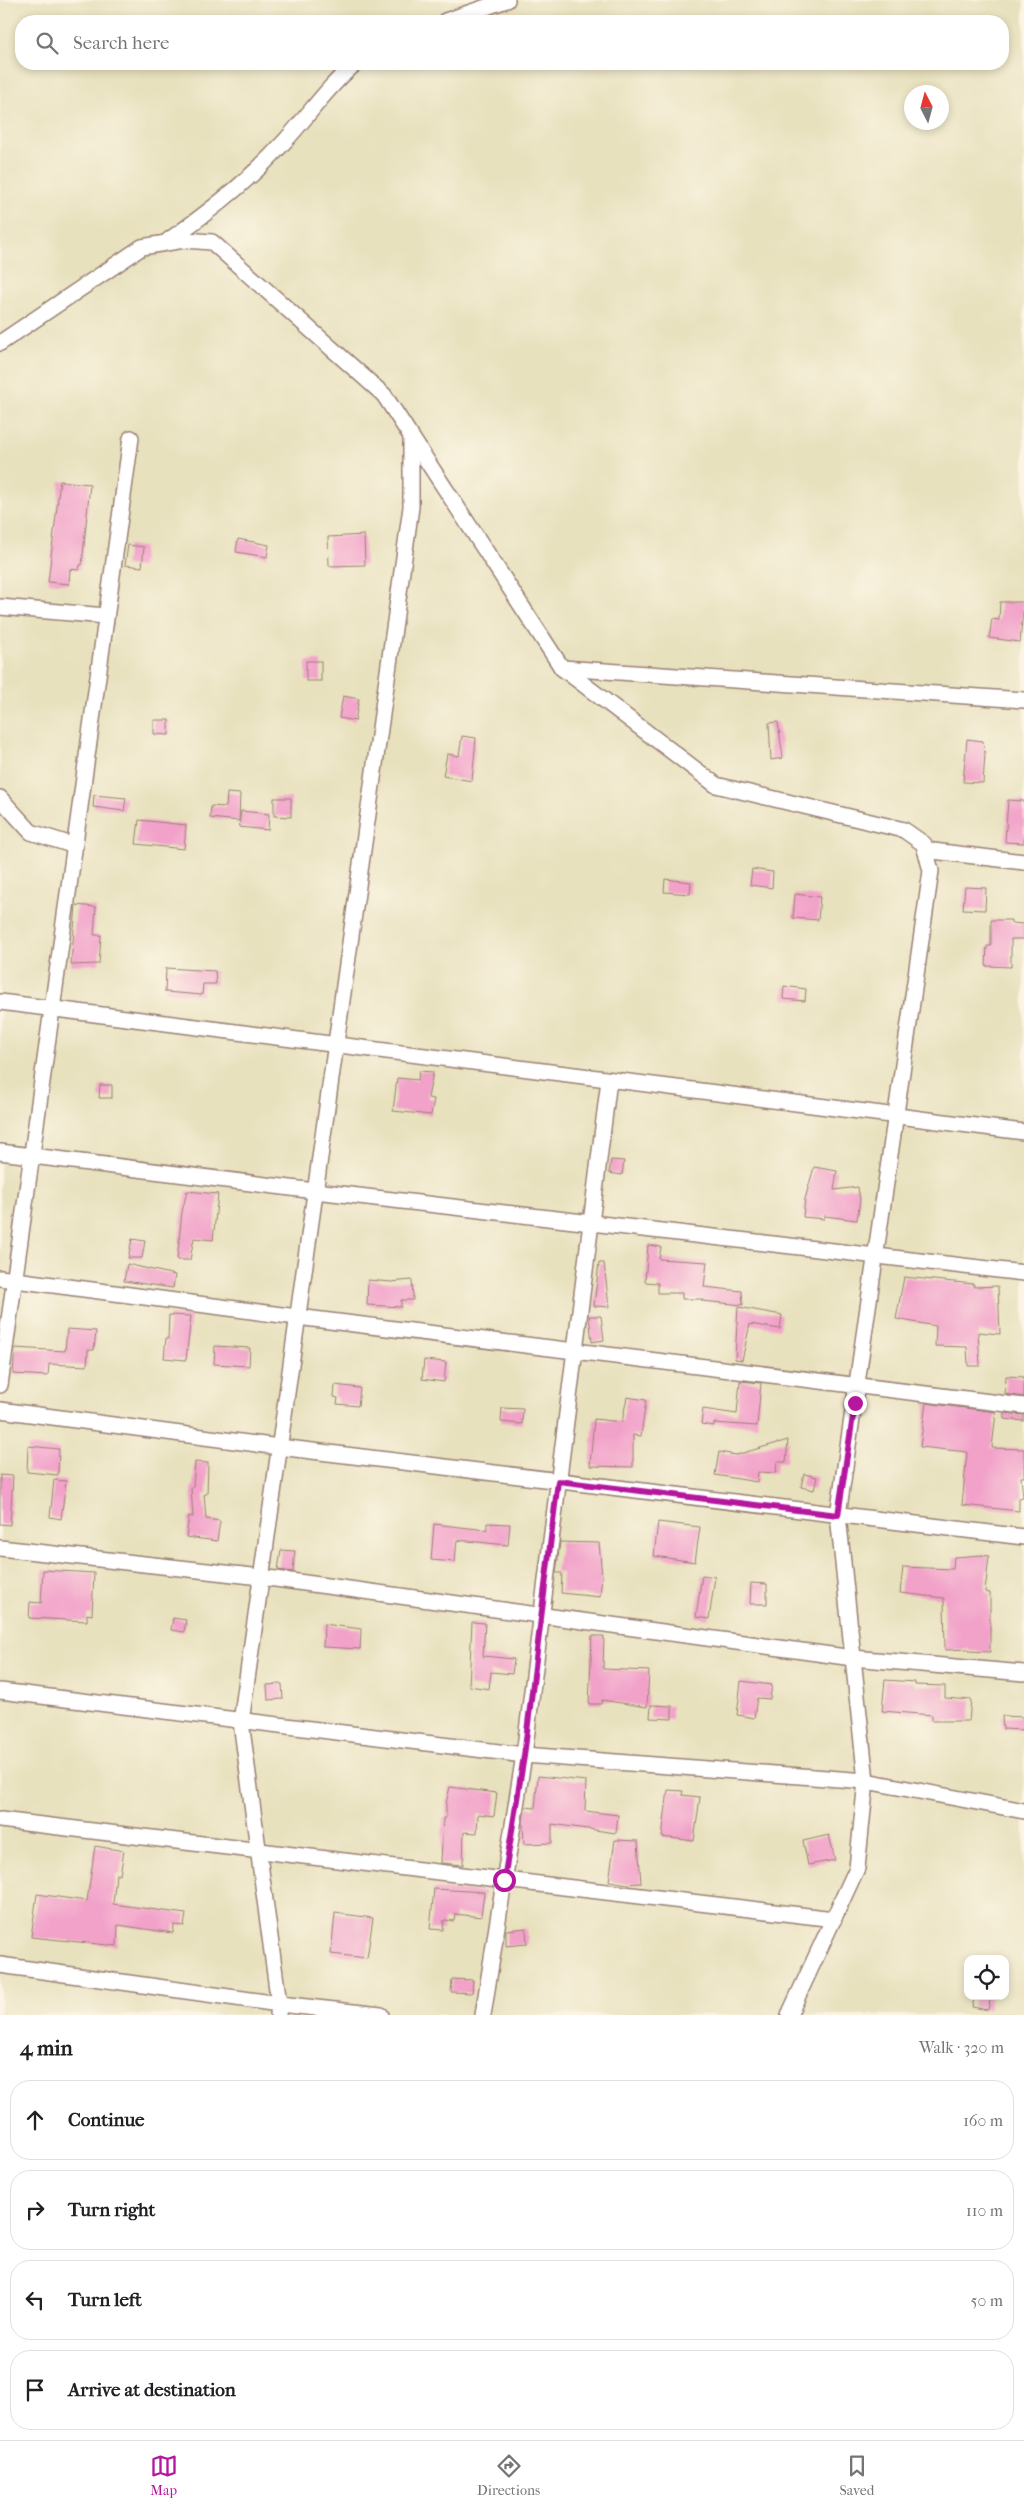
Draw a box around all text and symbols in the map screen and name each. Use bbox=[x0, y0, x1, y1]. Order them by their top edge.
search box bbox=[15, 15, 1009, 70]
icon: search bbox=[33, 29, 61, 57]
text: Search here bbox=[73, 32, 169, 54]
north arrow bbox=[904, 85, 949, 130]
route end bbox=[844, 1392, 867, 1415]
route start bbox=[493, 1869, 516, 1892]
map controls bbox=[964, 1955, 1009, 2000]
button: locate bbox=[964, 1955, 1009, 2000]
text: 4 min bbox=[20, 2036, 73, 2060]
text: Walk · 320 m bbox=[919, 2038, 1004, 2057]
icon: ahead bbox=[21, 2106, 49, 2134]
text: Continue bbox=[68, 2109, 144, 2131]
text: 160 m bbox=[963, 2111, 1003, 2130]
icon: right bbox=[21, 2196, 49, 2224]
text: Turn right bbox=[68, 2199, 155, 2221]
text: 110 m bbox=[966, 2201, 1003, 2220]
icon: left bbox=[21, 2286, 49, 2314]
text: Turn left bbox=[68, 2289, 142, 2311]
text: 50 m bbox=[971, 2291, 1003, 2310]
icon: arrive bbox=[21, 2376, 49, 2404]
text: Arrive at destination bbox=[68, 2379, 236, 2401]
tab: Map bbox=[150, 2452, 178, 2499]
tab: Directions bbox=[477, 2452, 540, 2499]
tab: Saved bbox=[840, 2452, 874, 2499]

